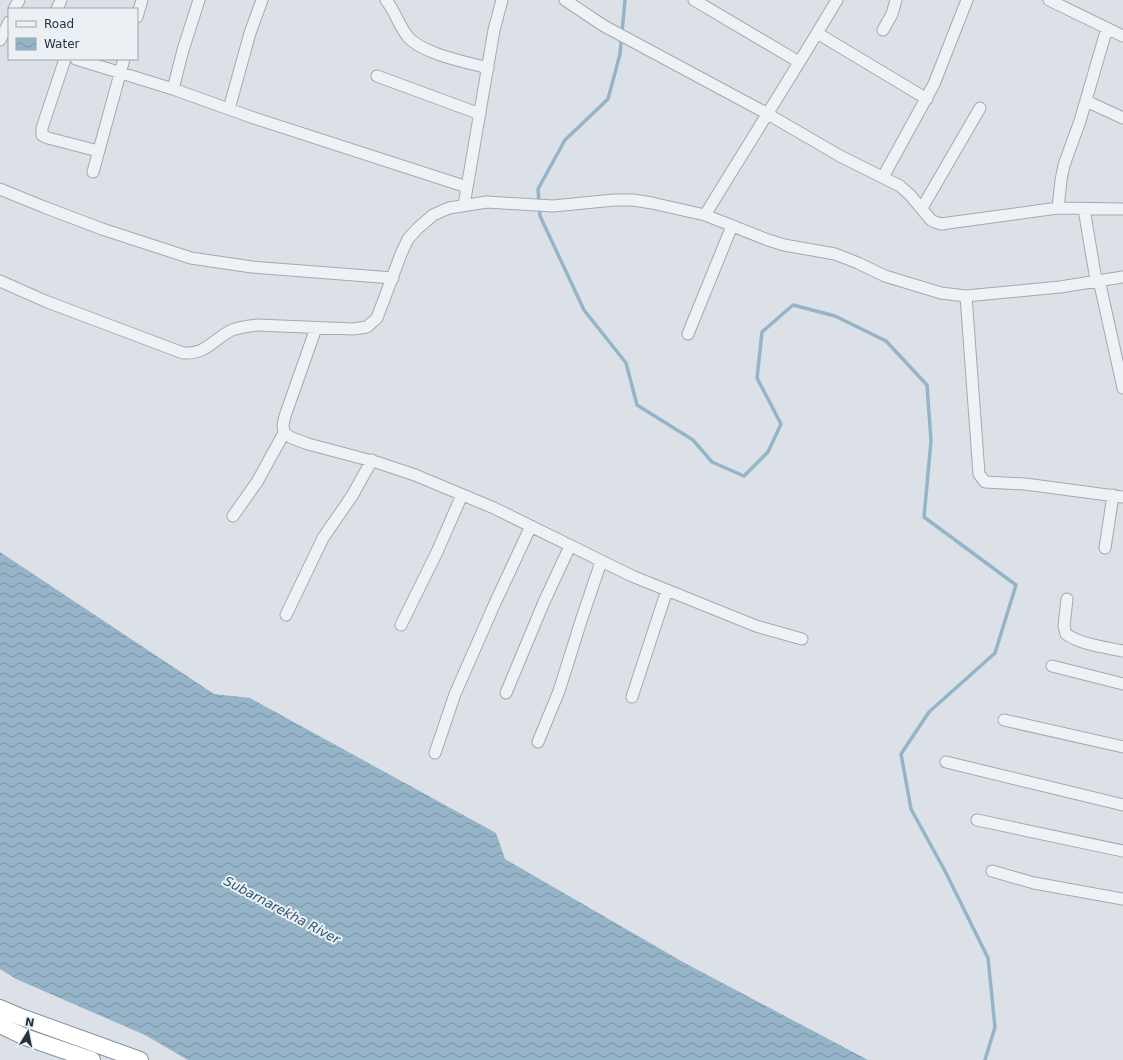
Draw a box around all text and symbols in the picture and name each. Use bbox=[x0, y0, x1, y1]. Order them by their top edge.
legend bbox=[8, 8, 138, 60]
text: Road bbox=[44, 17, 74, 31]
text: Water bbox=[44, 37, 80, 51]
water label: Subarnarekha River bbox=[221, 873, 344, 948]
north arrow bbox=[8, 1012, 48, 1052]
text: N bbox=[24, 1015, 35, 1030]

